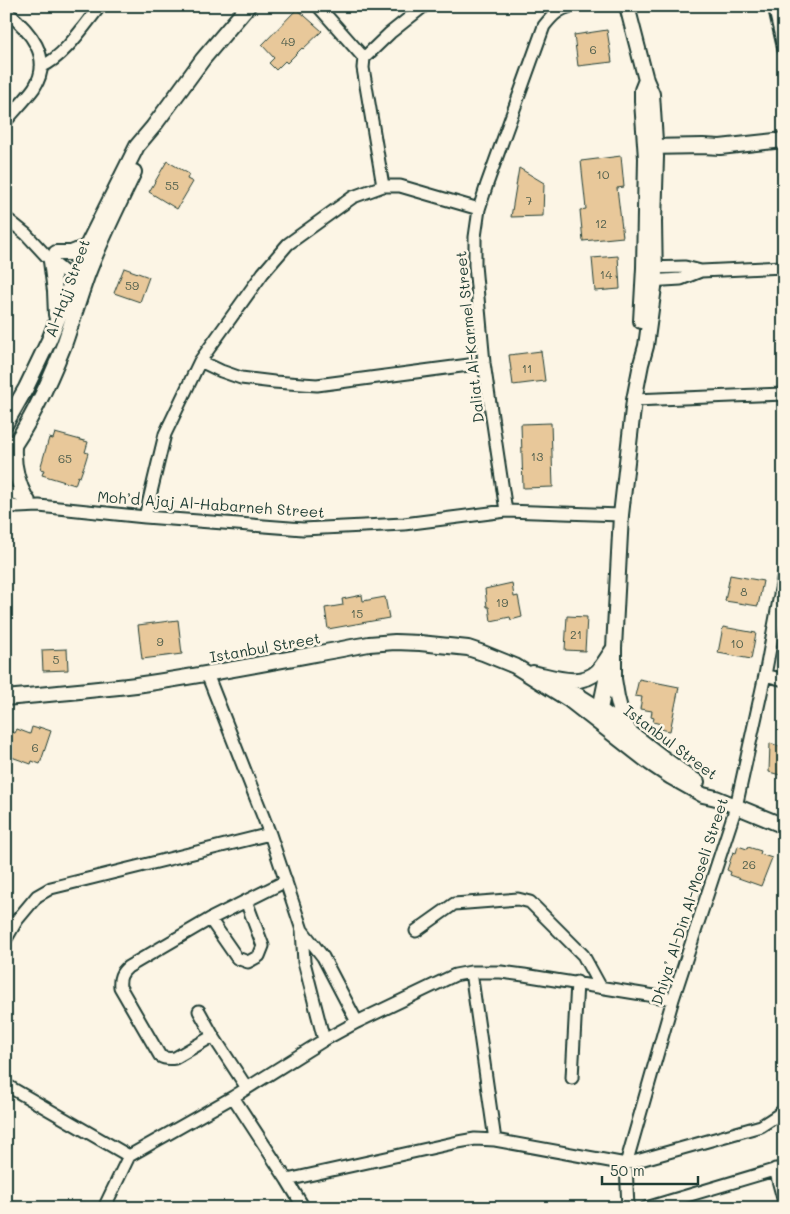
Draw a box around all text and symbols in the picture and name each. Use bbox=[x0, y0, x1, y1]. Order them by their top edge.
house number: 49 bbox=[281, 33, 295, 49]
house number: 6 bbox=[589, 41, 597, 57]
house number: 10 bbox=[597, 166, 610, 182]
house number: 55 bbox=[165, 177, 179, 193]
house number: 7 bbox=[526, 192, 533, 208]
house number: 12 bbox=[595, 215, 607, 231]
street label: Al-Hajj Street bbox=[40, 236, 94, 340]
street label: Daliat Al-Karmel Street bbox=[450, 250, 488, 424]
house number: 14 bbox=[600, 266, 612, 282]
house number: 59 bbox=[125, 277, 139, 293]
house number: 11 bbox=[522, 360, 532, 376]
house number: 13 bbox=[531, 448, 543, 464]
house number: 65 bbox=[58, 450, 72, 466]
street label: Moh’d Ajaj Al-Habarneh Street bbox=[97, 486, 325, 522]
house number: 8 bbox=[740, 583, 748, 599]
house number: 19 bbox=[496, 594, 508, 610]
house number: 15 bbox=[351, 605, 363, 621]
house number: 21 bbox=[570, 626, 582, 642]
street label: Istanbul Street bbox=[208, 627, 322, 667]
house number: 9 bbox=[156, 633, 164, 649]
house number: 10 bbox=[731, 635, 744, 651]
house number: 5 bbox=[53, 651, 60, 667]
street label: Istanbul Street bbox=[620, 700, 722, 784]
house number: 6 bbox=[31, 739, 39, 755]
street label: Dhiya’ Al-Din Al-Moseli Street bbox=[646, 795, 732, 1007]
house number: 26 bbox=[742, 856, 756, 872]
scale bar bbox=[602, 1154, 699, 1186]
text: 50 m bbox=[610, 1160, 645, 1180]

